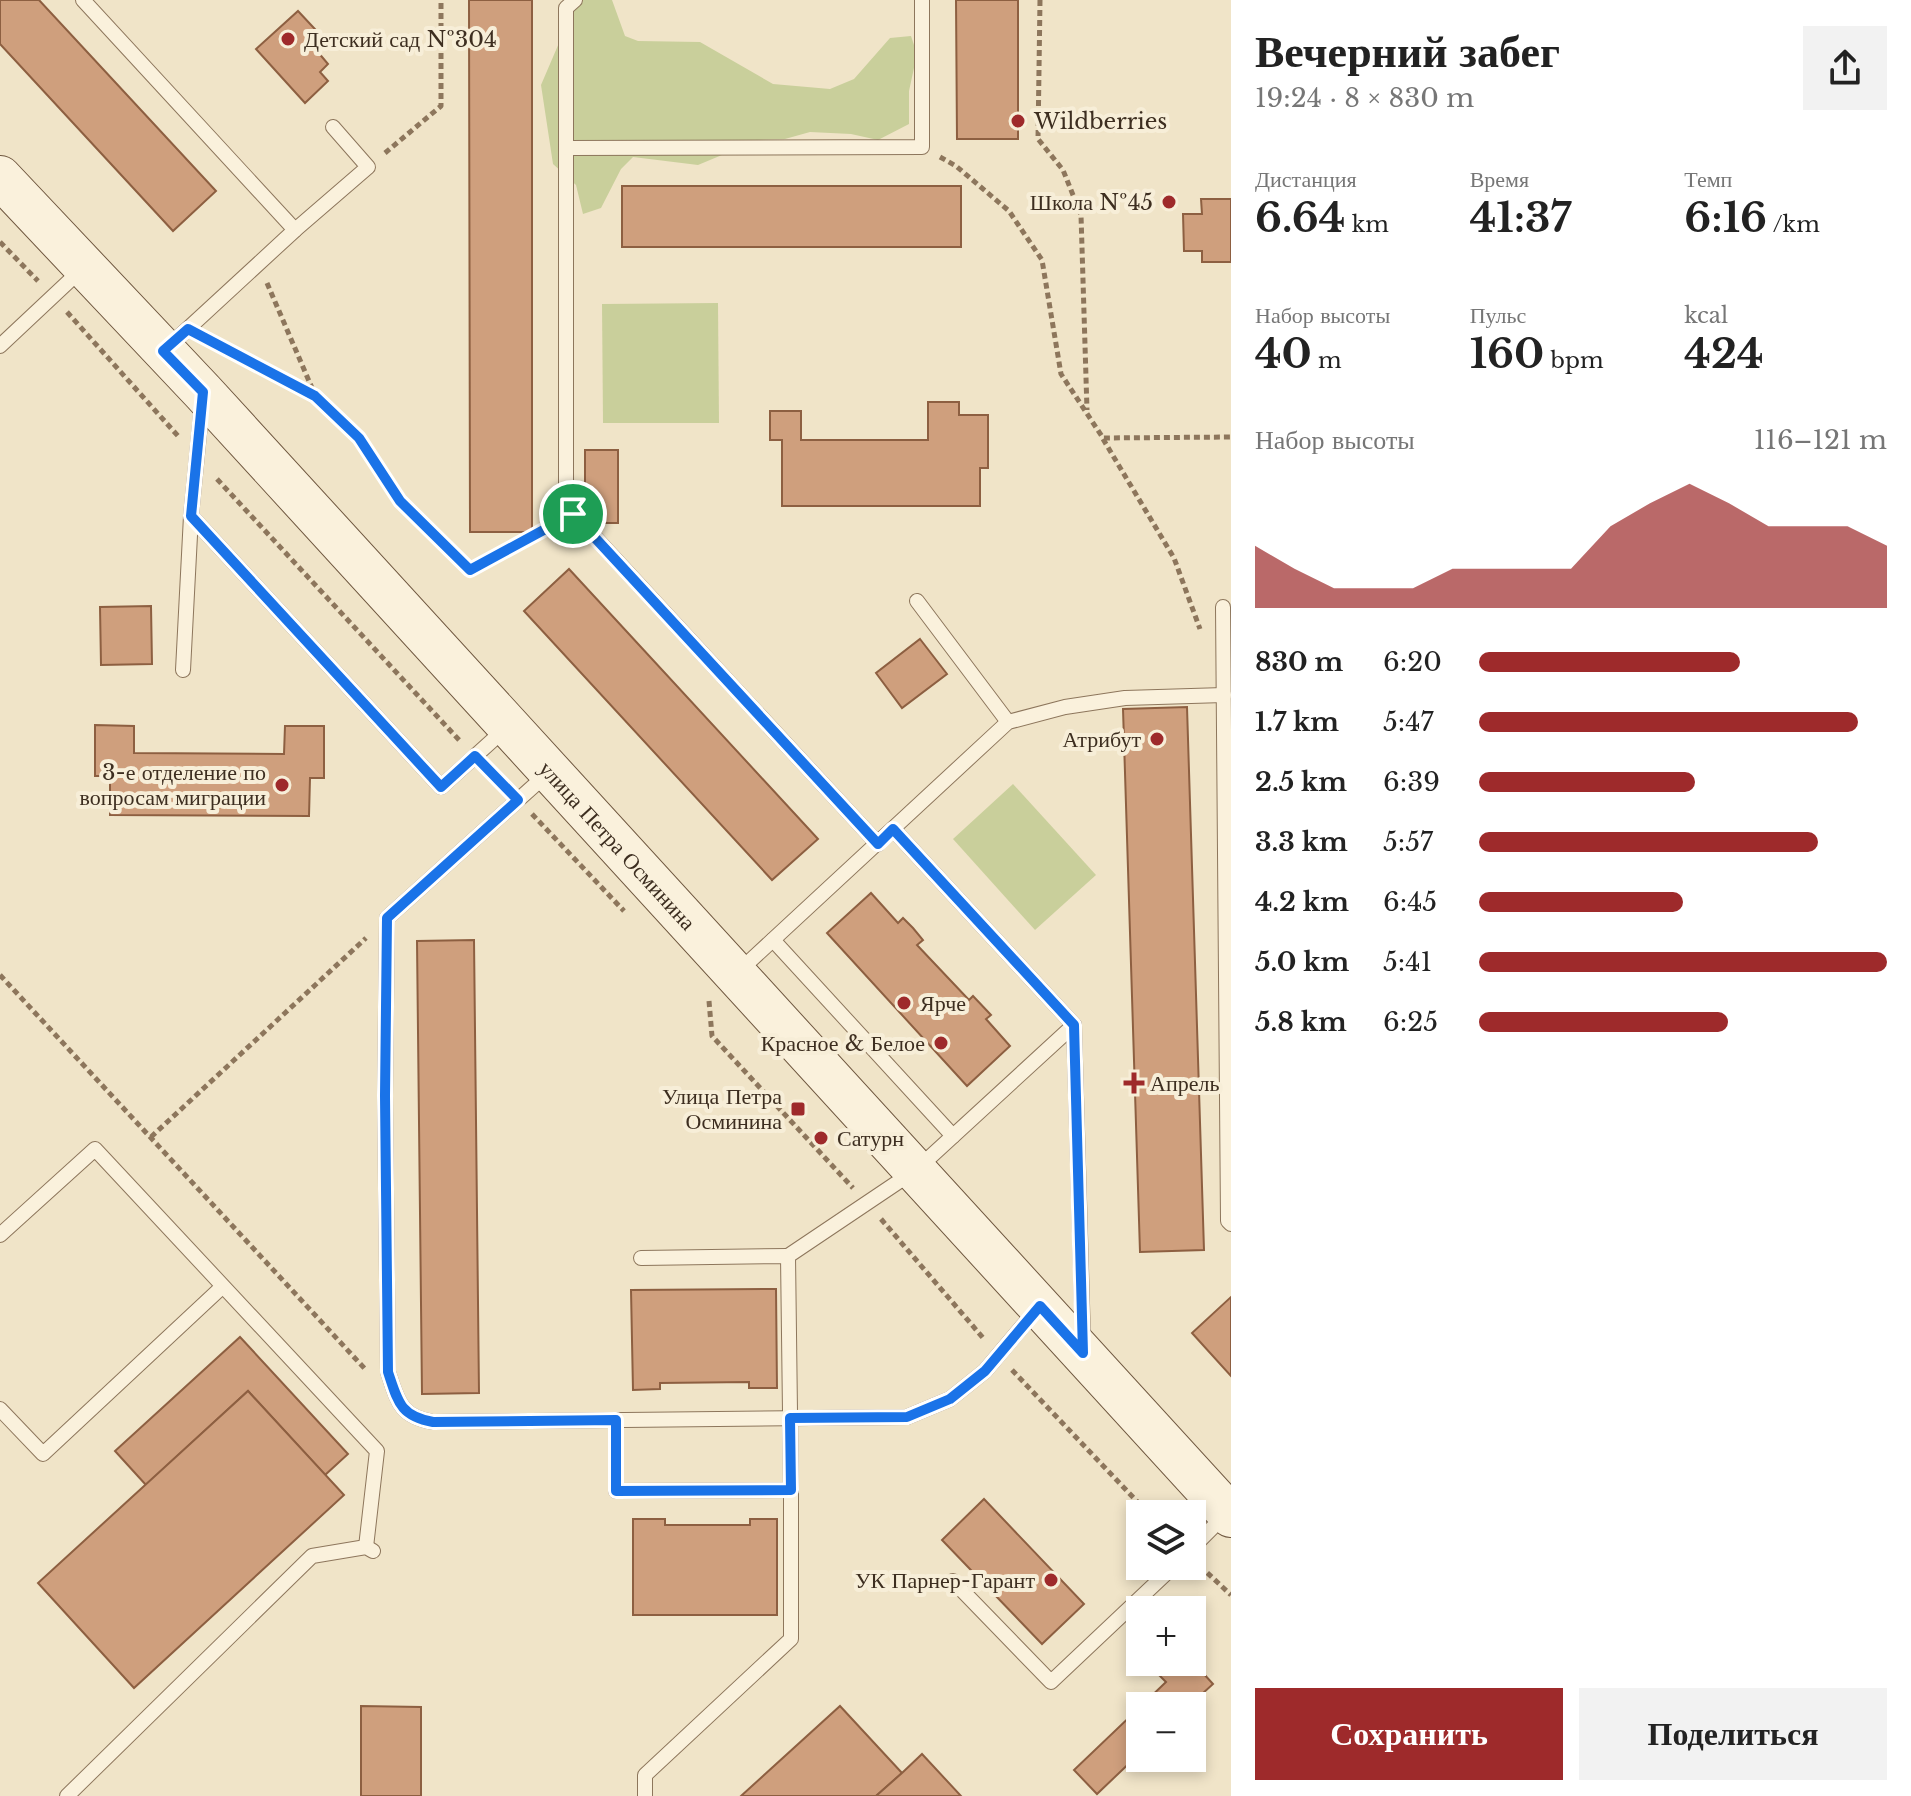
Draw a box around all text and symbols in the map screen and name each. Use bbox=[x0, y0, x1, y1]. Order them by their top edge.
text: Вечерний забег bbox=[1255, 24, 1560, 79]
place label: Детский сад №304 bbox=[304, 26, 497, 53]
button: share bbox=[1803, 26, 1887, 110]
marker: Детский сад №304 bbox=[279, 30, 297, 48]
text: 19:24 · 8 × 830 m bbox=[1255, 82, 1474, 114]
place label: Wildberries bbox=[1033, 108, 1167, 135]
marker: Wildberries bbox=[1009, 112, 1027, 130]
text: Дистанция bbox=[1255, 166, 1357, 193]
text: Время bbox=[1470, 166, 1529, 193]
text: Темп bbox=[1684, 166, 1732, 193]
place label: Школа №45 bbox=[1030, 189, 1153, 216]
marker: Школа №45 bbox=[1160, 193, 1178, 211]
text: 6.64 bbox=[1255, 193, 1345, 243]
text: 41:37 bbox=[1470, 193, 1571, 243]
text: 6:16 bbox=[1684, 193, 1767, 243]
text: km bbox=[1345, 211, 1389, 238]
text: /km bbox=[1767, 211, 1820, 238]
text: Набор высоты bbox=[1255, 302, 1390, 329]
text: Пульс bbox=[1470, 302, 1526, 329]
text: kcal bbox=[1684, 302, 1728, 329]
text: 40 bbox=[1255, 329, 1312, 379]
text: 160 bbox=[1470, 329, 1544, 379]
text: 424 bbox=[1684, 329, 1764, 379]
text: m bbox=[1312, 347, 1342, 374]
text: bpm bbox=[1544, 347, 1604, 374]
text: Набор высоты bbox=[1255, 424, 1415, 456]
text: 116–121 m bbox=[1754, 424, 1887, 456]
pin bbox=[539, 480, 607, 548]
icon: arrive bbox=[551, 492, 595, 536]
text: 830 m bbox=[1255, 646, 1343, 678]
text: 6:20 bbox=[1383, 646, 1442, 678]
text: 1.7 km bbox=[1255, 706, 1339, 738]
text: 5:47 bbox=[1383, 706, 1433, 738]
place label: Атрибут bbox=[1063, 726, 1141, 753]
marker: Атрибут bbox=[1148, 730, 1166, 748]
street label: улица Петра Осминина bbox=[533, 755, 702, 936]
place label: 3-е отделение по вопросам миграции bbox=[80, 759, 266, 811]
text: 2.5 km bbox=[1255, 766, 1347, 798]
text: 6:39 bbox=[1383, 766, 1440, 798]
marker: 3-е отделение по вопросам миграции bbox=[273, 776, 291, 794]
text: 3.3 km bbox=[1255, 826, 1348, 858]
text: 5:57 bbox=[1383, 826, 1433, 858]
text: 4.2 km bbox=[1255, 886, 1349, 918]
text: 6:45 bbox=[1383, 886, 1437, 918]
text: 5.0 km bbox=[1255, 946, 1349, 978]
text: 5:41 bbox=[1383, 946, 1432, 978]
place label: Ярче bbox=[920, 990, 966, 1017]
marker: Ярче bbox=[895, 994, 913, 1012]
text: 5.8 km bbox=[1255, 1006, 1347, 1038]
text: 6:25 bbox=[1383, 1006, 1438, 1038]
place label: Красное & Белое bbox=[761, 1030, 925, 1057]
marker: Красное & Белое bbox=[932, 1034, 950, 1052]
place label: Апрель bbox=[1150, 1070, 1219, 1097]
marker: Апрель bbox=[1125, 1074, 1143, 1092]
place label: Улица Петра Осминина bbox=[662, 1083, 782, 1135]
marker: Улица Петра Осминина bbox=[789, 1100, 807, 1118]
place label: Сатурн bbox=[837, 1125, 904, 1152]
marker: Сатурн bbox=[812, 1129, 830, 1147]
map controls bbox=[1126, 1500, 1206, 1772]
button: layers bbox=[1126, 1500, 1206, 1580]
place label: УК Парнер-Гарант bbox=[855, 1567, 1035, 1594]
marker: УК Парнер-Гарант bbox=[1042, 1571, 1060, 1589]
button: + bbox=[1126, 1596, 1206, 1676]
button: Сохранить bbox=[1255, 1688, 1563, 1780]
button: Поделиться bbox=[1579, 1688, 1887, 1780]
button: − bbox=[1126, 1692, 1206, 1772]

